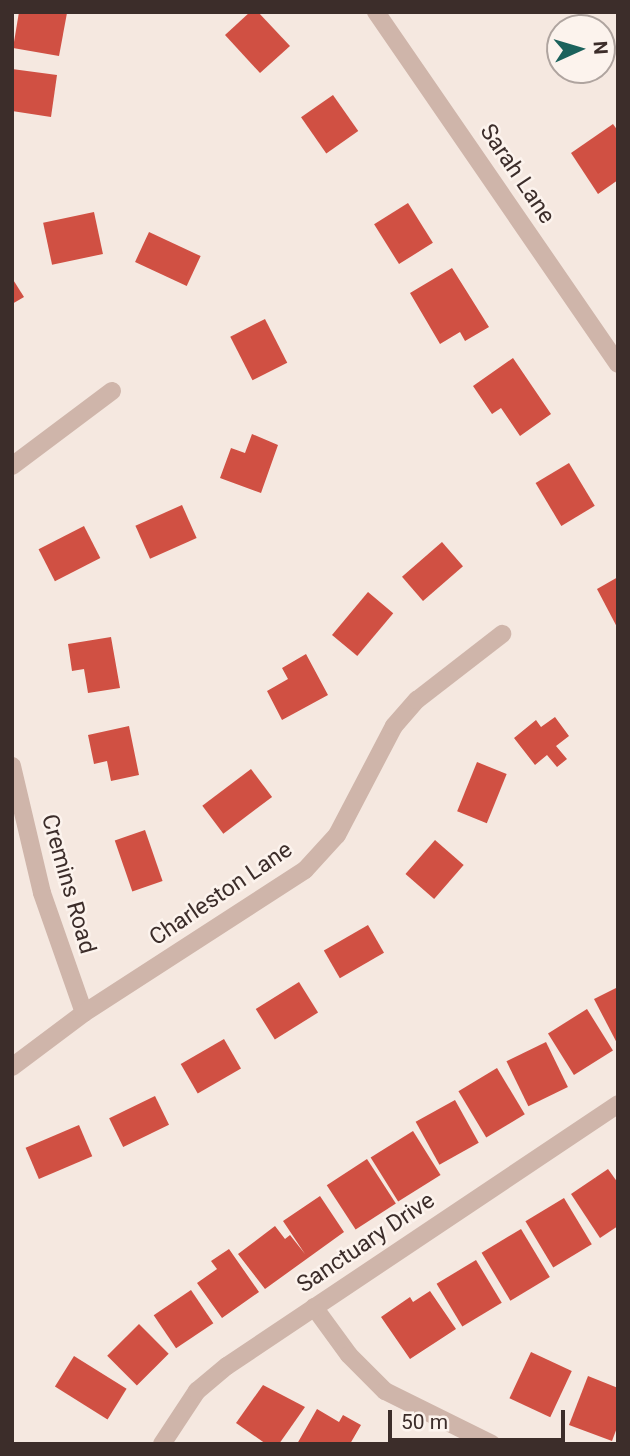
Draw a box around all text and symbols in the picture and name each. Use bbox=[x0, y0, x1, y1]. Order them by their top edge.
north arrow bbox=[546, 14, 616, 84]
text: N bbox=[589, 40, 612, 55]
street label: Sarah Lane bbox=[474, 119, 560, 229]
street label: Cremins Road bbox=[35, 811, 101, 957]
street label: Charleston Lane bbox=[144, 836, 298, 952]
street label: Sanctuary Drive bbox=[292, 1187, 440, 1299]
scale bar bbox=[392, 1396, 569, 1440]
text: 50 m bbox=[401, 1410, 448, 1434]

